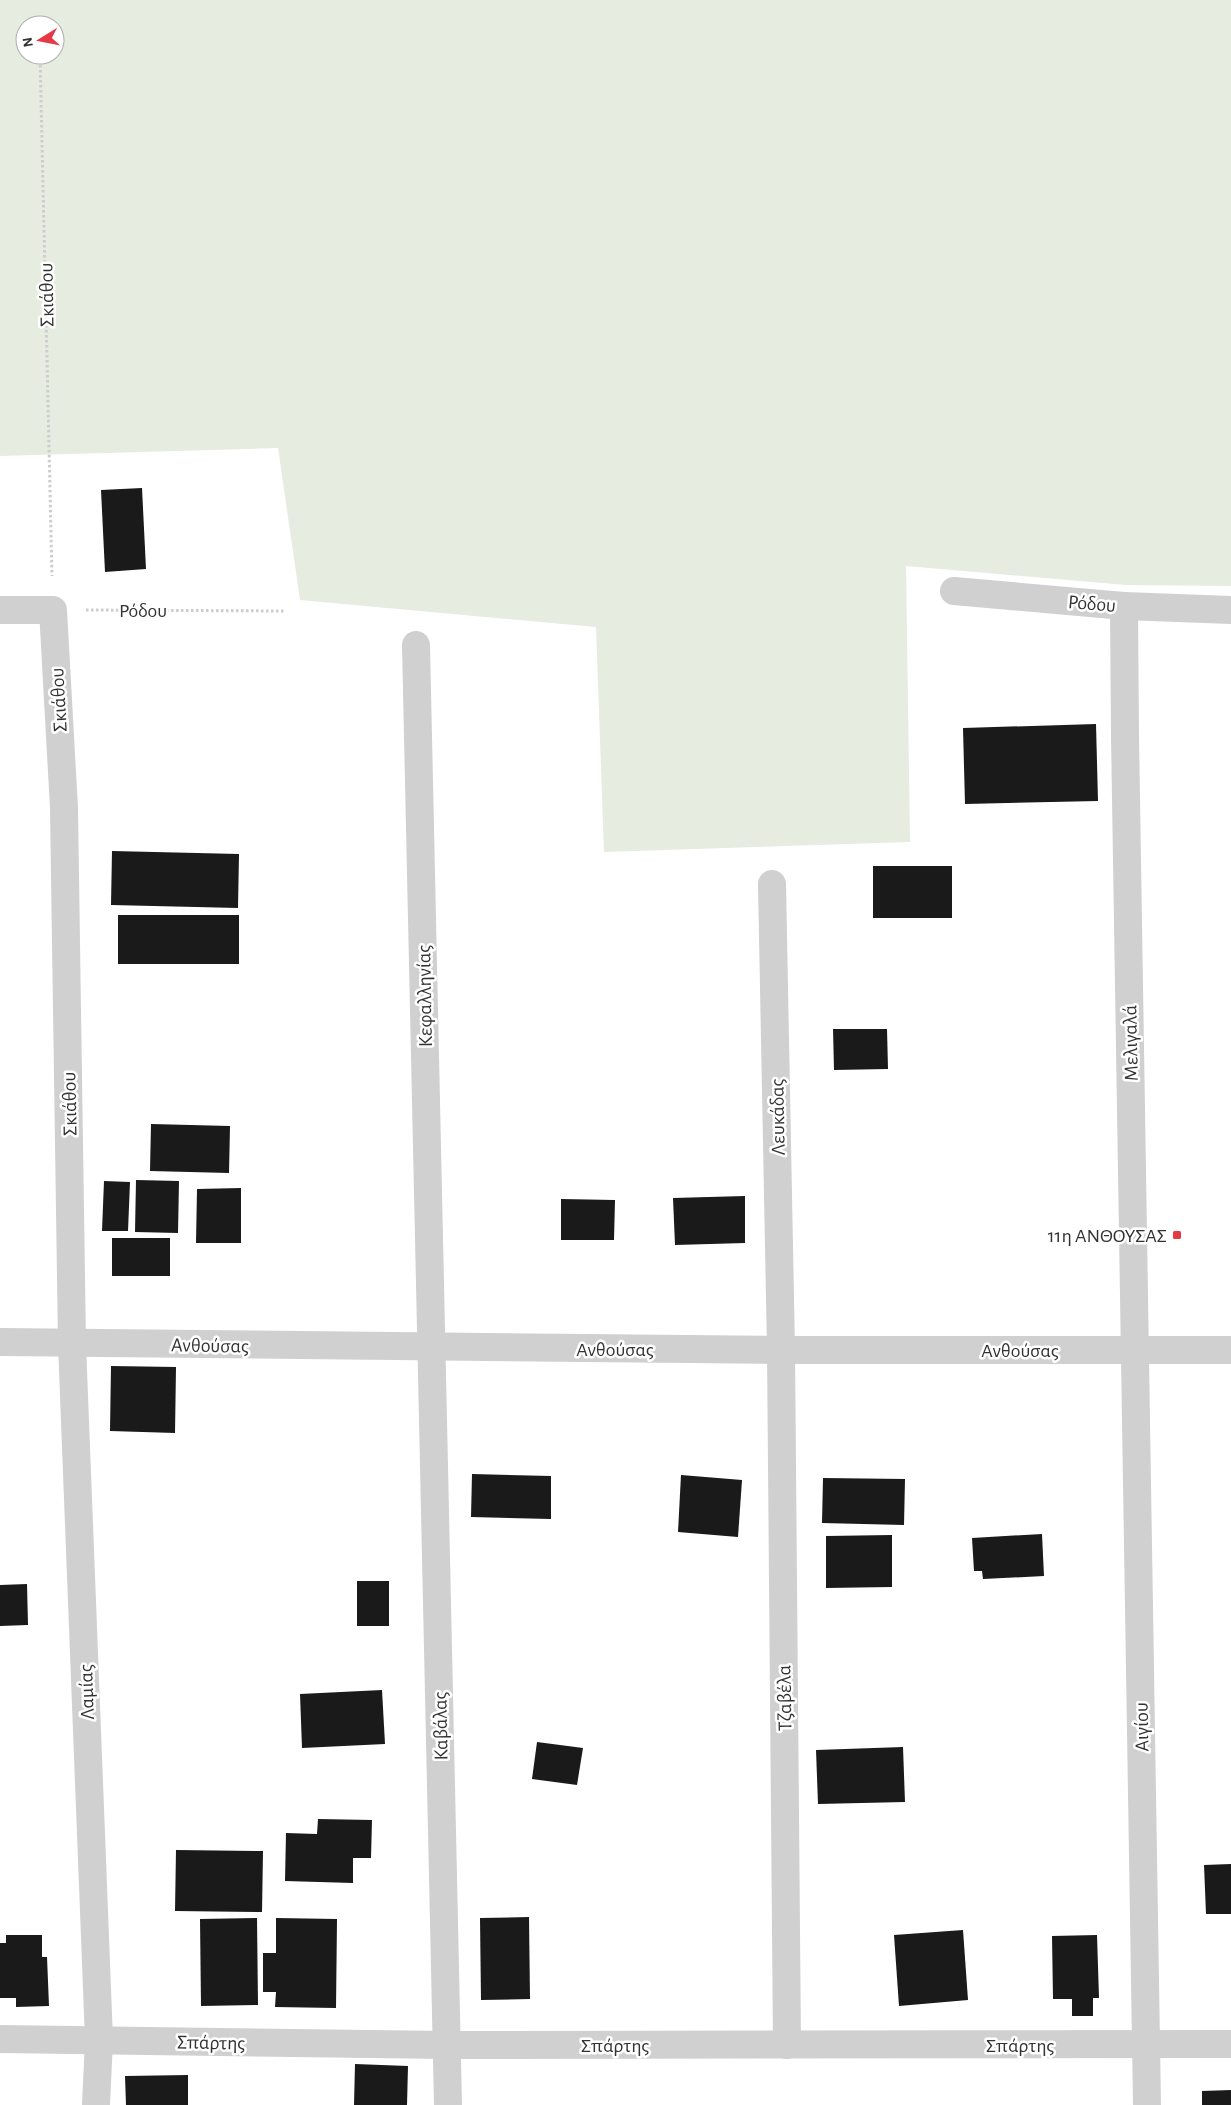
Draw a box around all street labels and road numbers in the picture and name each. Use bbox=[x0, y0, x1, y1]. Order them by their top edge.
street label: Σκιάθου bbox=[36, 263, 58, 327]
street label: Ρόδου bbox=[1067, 592, 1117, 616]
street label: Ρόδου bbox=[119, 601, 167, 621]
street label: Σκιάθου bbox=[47, 667, 71, 733]
street label: Κεφαλληνίας bbox=[414, 945, 436, 1047]
street label: Μελιγαλά bbox=[1120, 1005, 1142, 1081]
street label: Σκιάθου bbox=[59, 1072, 81, 1136]
street label: Λευκάδας bbox=[767, 1078, 789, 1156]
street label: Ανθούσας bbox=[171, 1335, 249, 1357]
street label: Ανθούσας bbox=[576, 1340, 654, 1360]
street label: Ανθούσας bbox=[981, 1341, 1059, 1361]
street label: Λαμίας bbox=[76, 1664, 98, 1720]
street label: Τζαβέλα bbox=[774, 1665, 796, 1731]
street label: Καβάλας bbox=[430, 1691, 452, 1761]
street label: Αιγίου bbox=[1132, 1702, 1152, 1752]
street label: Σπάρτης bbox=[177, 2032, 246, 2054]
street label: Σπάρτης bbox=[581, 2036, 649, 2056]
street label: Σπάρτης bbox=[986, 2036, 1054, 2056]

